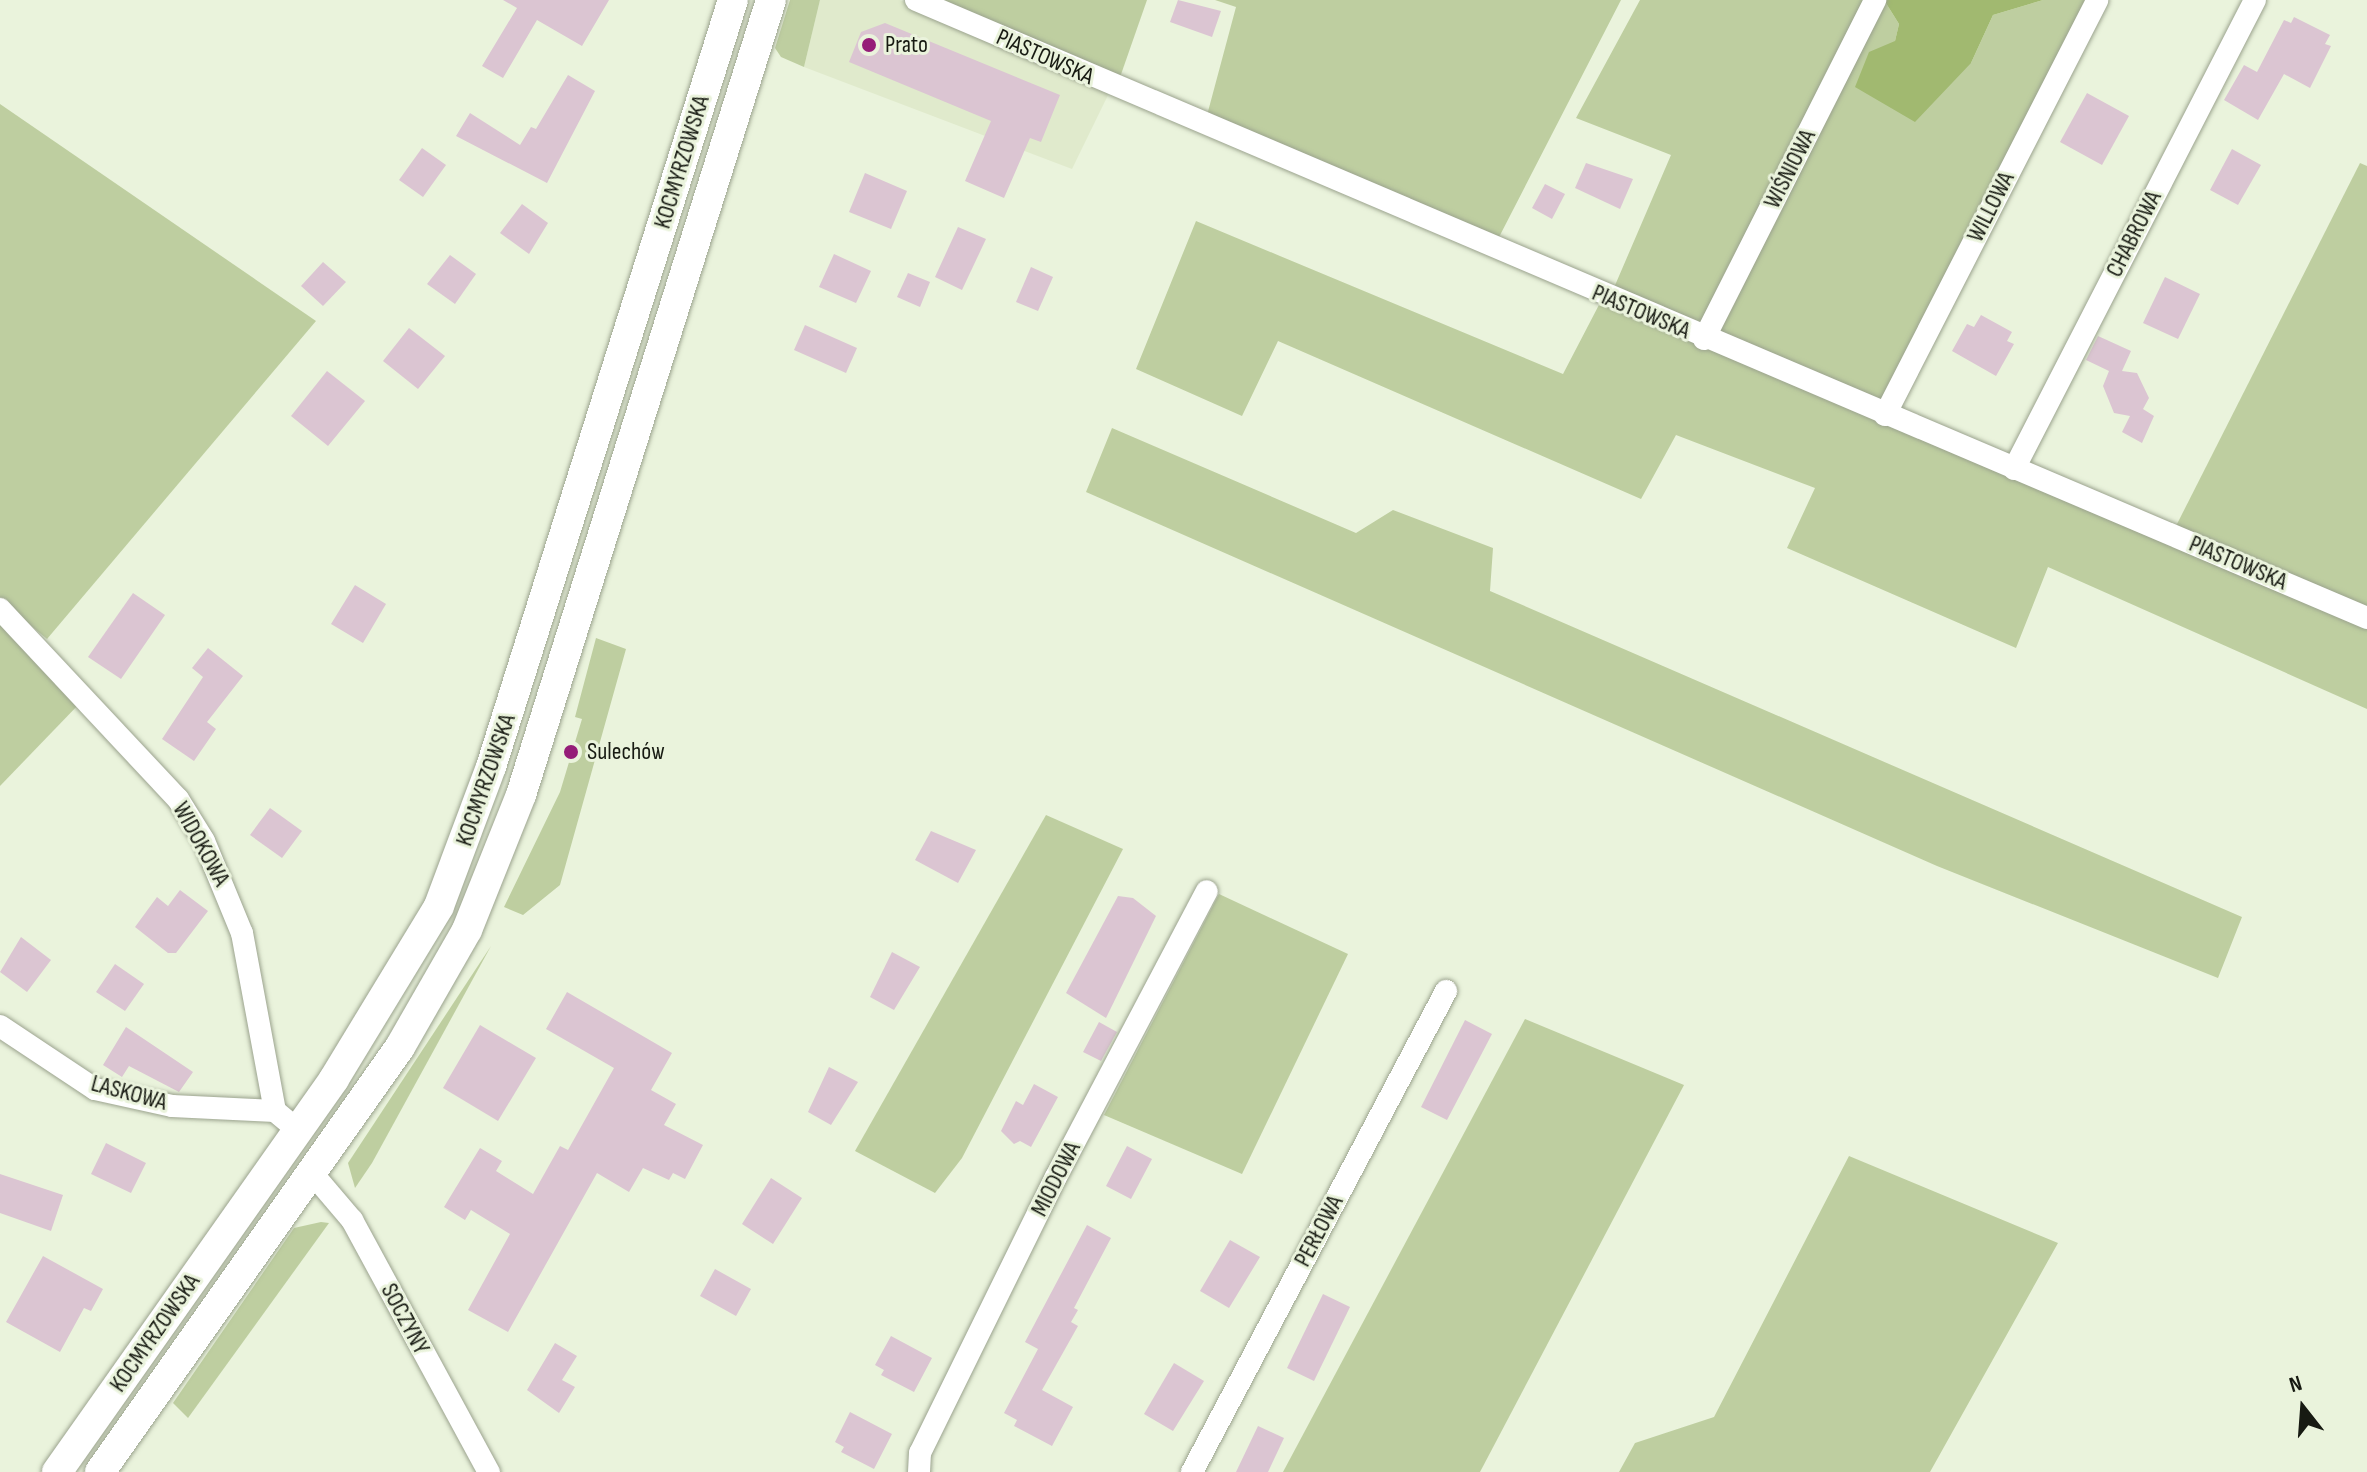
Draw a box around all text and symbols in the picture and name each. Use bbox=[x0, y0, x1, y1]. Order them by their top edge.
street label: PIASTOWSKA bbox=[992, 23, 1098, 91]
place label: Prato bbox=[885, 31, 928, 59]
marker: Prato bbox=[860, 36, 878, 54]
street label: KOCMYRZOWSKA bbox=[648, 92, 716, 232]
street label: WIŚNIOWA bbox=[1758, 125, 1822, 213]
street label: WILLOWA bbox=[1961, 167, 2021, 247]
street label: CHABROWA bbox=[2100, 186, 2168, 282]
street label: PIASTOWSKA bbox=[1588, 279, 1694, 345]
street label: PIASTOWSKA bbox=[2185, 530, 2291, 596]
street label: KOCMYRZOWSKA bbox=[450, 710, 522, 850]
place label: Sulechów bbox=[587, 738, 665, 766]
marker: Sulechów bbox=[562, 743, 580, 761]
street label: WIDOKOWA bbox=[166, 797, 236, 891]
street label: LASKOWA bbox=[88, 1069, 170, 1117]
street label: MIODOWA bbox=[1025, 1137, 1087, 1221]
street label: PERŁOWA bbox=[1288, 1190, 1350, 1272]
street label: KOCMYRZOWSKA bbox=[104, 1268, 206, 1398]
street label: SOCZYNY bbox=[374, 1279, 436, 1359]
north arrow bbox=[2263, 1368, 2343, 1448]
text: N bbox=[2286, 1370, 2305, 1399]

